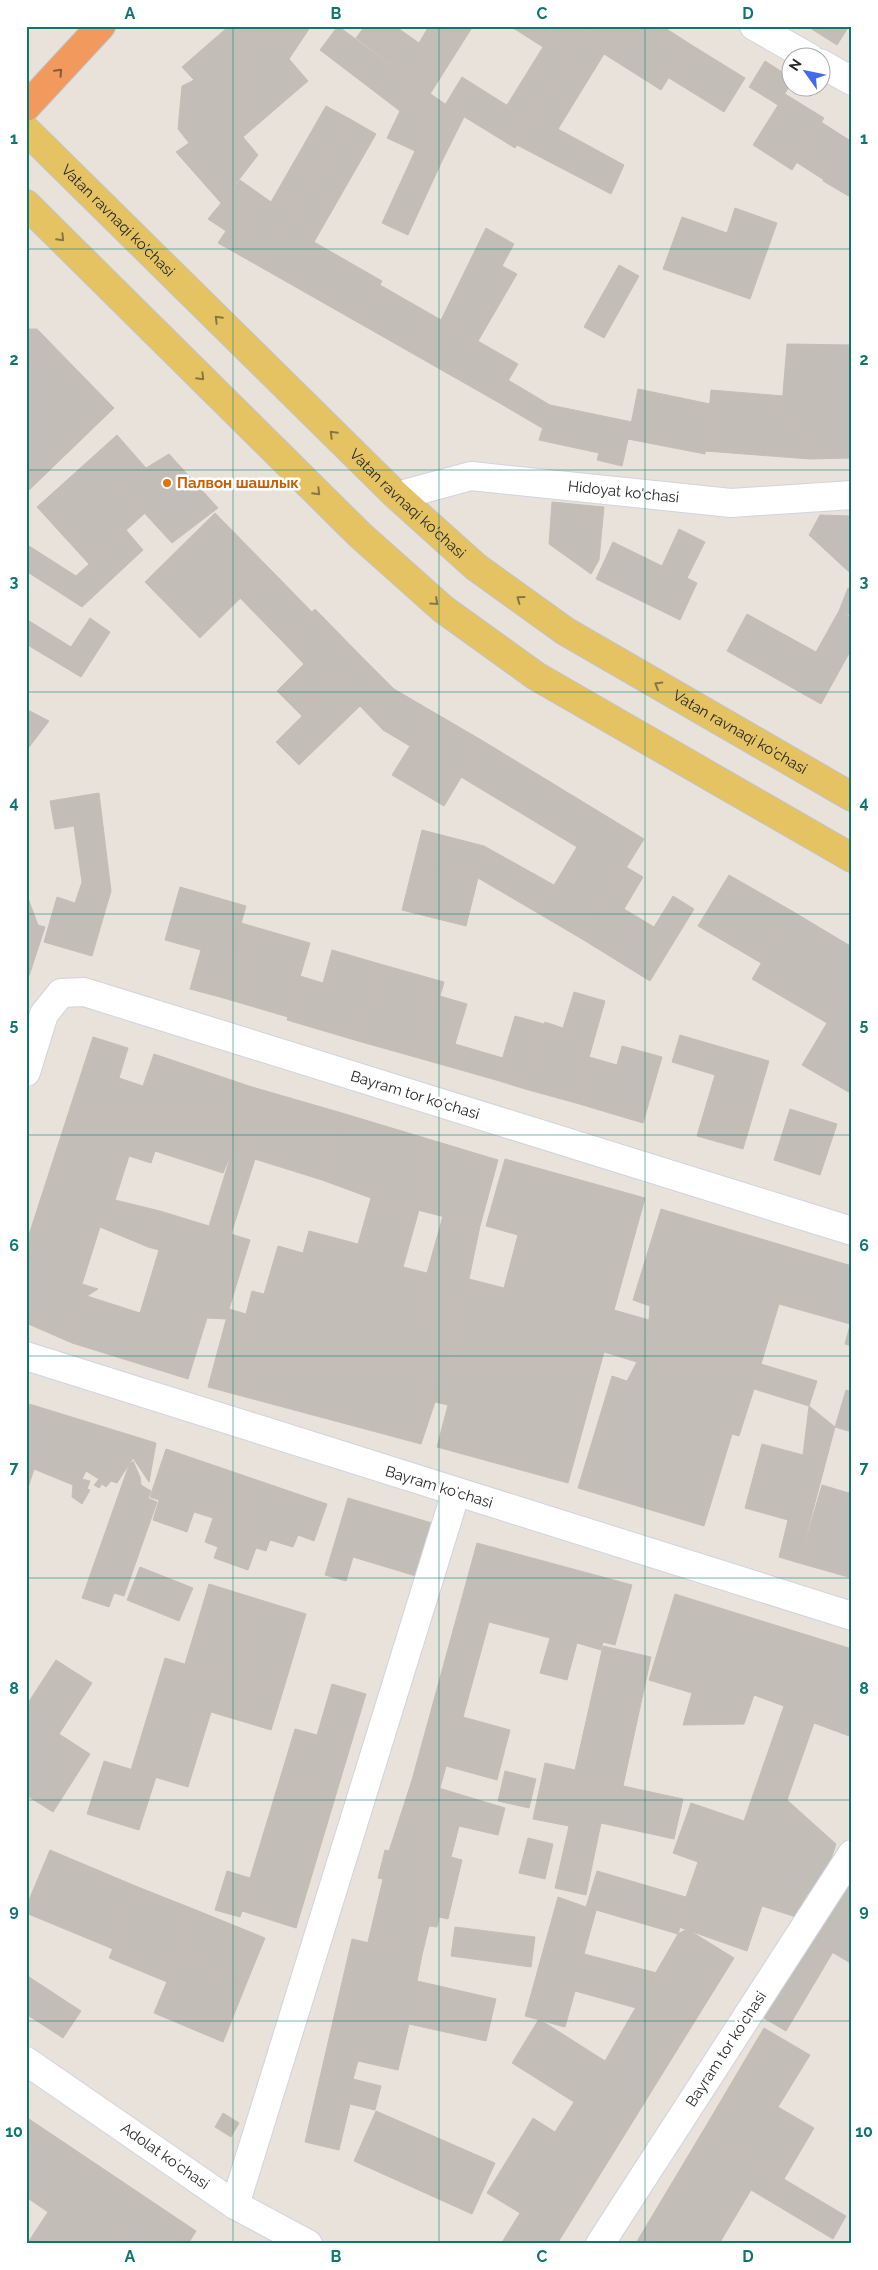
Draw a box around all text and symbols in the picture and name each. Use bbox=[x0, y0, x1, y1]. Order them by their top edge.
text: A bbox=[125, 4, 136, 23]
text: B bbox=[331, 4, 342, 23]
text: C bbox=[537, 4, 548, 23]
text: D bbox=[742, 4, 754, 23]
north arrow bbox=[780, 48, 830, 98]
text: N bbox=[785, 56, 805, 74]
one-way arrow bbox=[53, 68, 62, 77]
text: 1 bbox=[10, 129, 18, 148]
text: 1 bbox=[860, 129, 868, 148]
street label: Vatan ravnaqi ko'chasi bbox=[57, 161, 178, 280]
one-way arrow bbox=[55, 232, 64, 241]
one-way arrow bbox=[215, 316, 224, 325]
text: 2 bbox=[9, 350, 19, 369]
text: 2 bbox=[859, 350, 869, 369]
one-way arrow bbox=[195, 371, 204, 380]
one-way arrow bbox=[330, 430, 339, 439]
street label: Vatan ravnaqi ko'chasi bbox=[346, 445, 469, 562]
place label: Палвон шашлык bbox=[177, 474, 299, 492]
marker: Палвон шашлык bbox=[161, 477, 173, 489]
street label: Hidoyat ko'chasi bbox=[567, 477, 680, 507]
one-way arrow bbox=[311, 486, 320, 495]
text: 3 bbox=[10, 572, 19, 591]
text: 3 bbox=[860, 572, 869, 591]
one-way arrow bbox=[430, 596, 439, 605]
one-way arrow bbox=[516, 596, 526, 605]
one-way arrow bbox=[654, 681, 663, 691]
street label: Vatan ravnaqi ko'chasi bbox=[669, 686, 810, 778]
text: 4 bbox=[9, 793, 19, 812]
text: 4 bbox=[859, 793, 869, 812]
text: 5 bbox=[10, 1015, 19, 1034]
text: 5 bbox=[860, 1015, 869, 1034]
street label: Bayram tor koʻchasi bbox=[348, 1067, 482, 1123]
text: 6 bbox=[9, 1236, 19, 1255]
text: 6 bbox=[859, 1236, 869, 1255]
text: 7 bbox=[10, 1458, 19, 1477]
text: 7 bbox=[860, 1458, 869, 1477]
street label: Bayram koʻchasi bbox=[383, 1462, 495, 1512]
text: 8 bbox=[9, 1679, 19, 1698]
text: 8 bbox=[859, 1679, 869, 1698]
text: 9 bbox=[9, 1901, 19, 1920]
text: 9 bbox=[859, 1901, 869, 1920]
street label: Bayram tor koʻchasi bbox=[682, 1988, 770, 2110]
street label: Adolat koʻchasi bbox=[117, 2119, 213, 2193]
text: 10 bbox=[5, 2122, 23, 2141]
text: 10 bbox=[855, 2122, 873, 2141]
text: A bbox=[125, 2247, 136, 2266]
text: B bbox=[331, 2247, 342, 2266]
text: C bbox=[537, 2247, 548, 2266]
text: D bbox=[742, 2247, 754, 2266]

